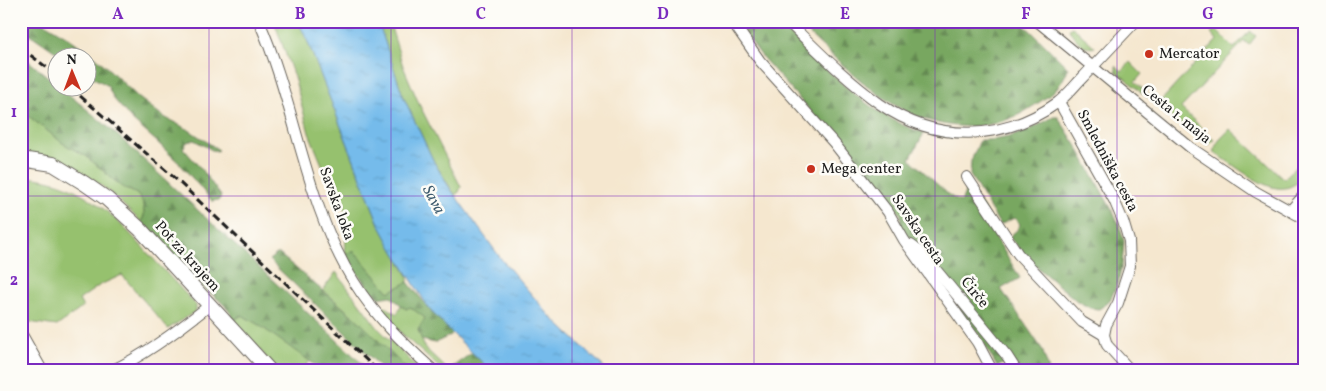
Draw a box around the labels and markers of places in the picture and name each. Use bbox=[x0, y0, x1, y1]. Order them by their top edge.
place label: Mercator bbox=[1159, 44, 1219, 65]
marker: Mercator bbox=[1143, 48, 1155, 60]
place label: Mega center bbox=[821, 159, 901, 180]
marker: Mega center bbox=[805, 163, 817, 175]

